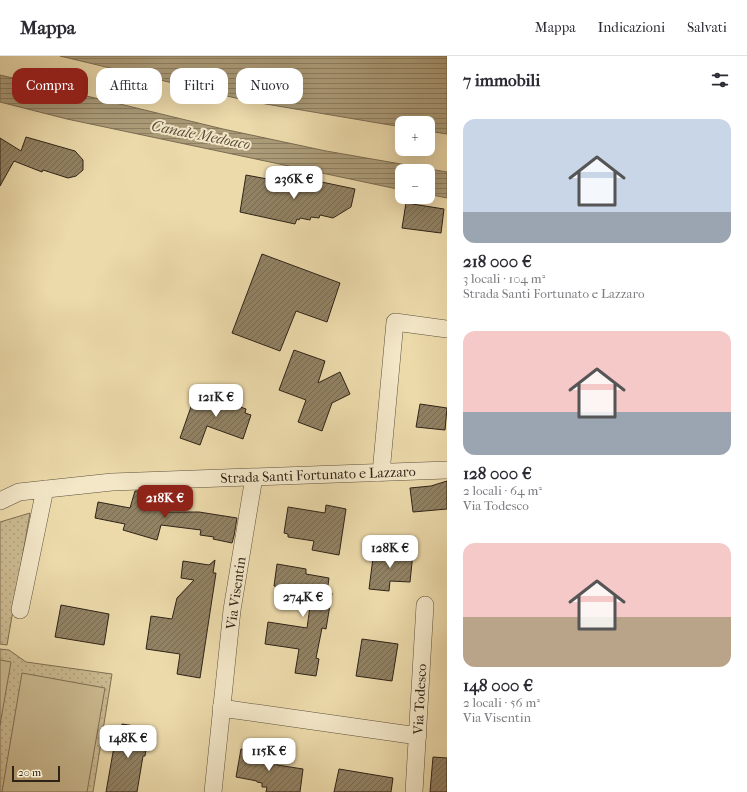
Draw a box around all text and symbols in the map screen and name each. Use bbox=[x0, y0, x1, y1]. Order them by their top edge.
text: Mappa bbox=[20, 17, 76, 39]
text: Mappa bbox=[535, 19, 576, 36]
text: Indicazioni bbox=[598, 19, 665, 36]
text: Salvati bbox=[687, 19, 727, 36]
chip: Compra bbox=[12, 68, 88, 104]
chip: Affitta bbox=[96, 68, 162, 104]
chip: Filtri bbox=[170, 68, 228, 104]
chip: Nuovo bbox=[236, 68, 303, 104]
icon: filters bbox=[709, 69, 731, 91]
text: 7 immobili bbox=[463, 70, 540, 90]
map controls bbox=[395, 116, 435, 204]
button: + bbox=[395, 116, 435, 156]
water label: Canale Medoaco bbox=[150, 117, 252, 153]
icon: home bbox=[561, 145, 633, 217]
button: − bbox=[395, 164, 435, 204]
pin: 236K € bbox=[261, 166, 327, 200]
text: 236K € bbox=[274, 171, 314, 186]
text: 218 000 € bbox=[463, 251, 532, 271]
text: 3 locali · 104 m² bbox=[463, 271, 545, 286]
text: Strada Santi Fortunato e Lazzaro bbox=[463, 286, 644, 301]
icon: home bbox=[561, 357, 633, 429]
pin: 121K € bbox=[183, 384, 249, 418]
text: 121K € bbox=[198, 389, 234, 404]
street label: Strada Santi Fortunato e Lazzaro bbox=[220, 463, 416, 487]
text: 128 000 € bbox=[463, 463, 532, 483]
text: 2 locali · 64 m² bbox=[463, 483, 542, 498]
pin: 218K € bbox=[132, 485, 198, 519]
text: 218K € bbox=[146, 490, 184, 505]
text: Via Todesco bbox=[463, 498, 529, 513]
pin: 128K € bbox=[357, 535, 423, 569]
text: 128K € bbox=[371, 540, 409, 555]
street label: Via Visentin bbox=[222, 556, 250, 631]
icon: home bbox=[561, 569, 633, 641]
pin: 274K € bbox=[270, 584, 336, 618]
text: 274K € bbox=[283, 589, 323, 604]
street label: Via Todesco bbox=[410, 663, 430, 736]
text: 148 000 € bbox=[463, 675, 533, 695]
text: 2 locali · 56 m² bbox=[463, 695, 540, 710]
text: Via Visentin bbox=[463, 710, 531, 725]
pin: 148K € bbox=[95, 725, 161, 759]
text: 148K € bbox=[109, 730, 147, 745]
pin: 115K € bbox=[236, 738, 302, 772]
text: 115K € bbox=[252, 743, 286, 758]
scale bar bbox=[12, 764, 60, 783]
text: 20 m bbox=[18, 766, 41, 779]

